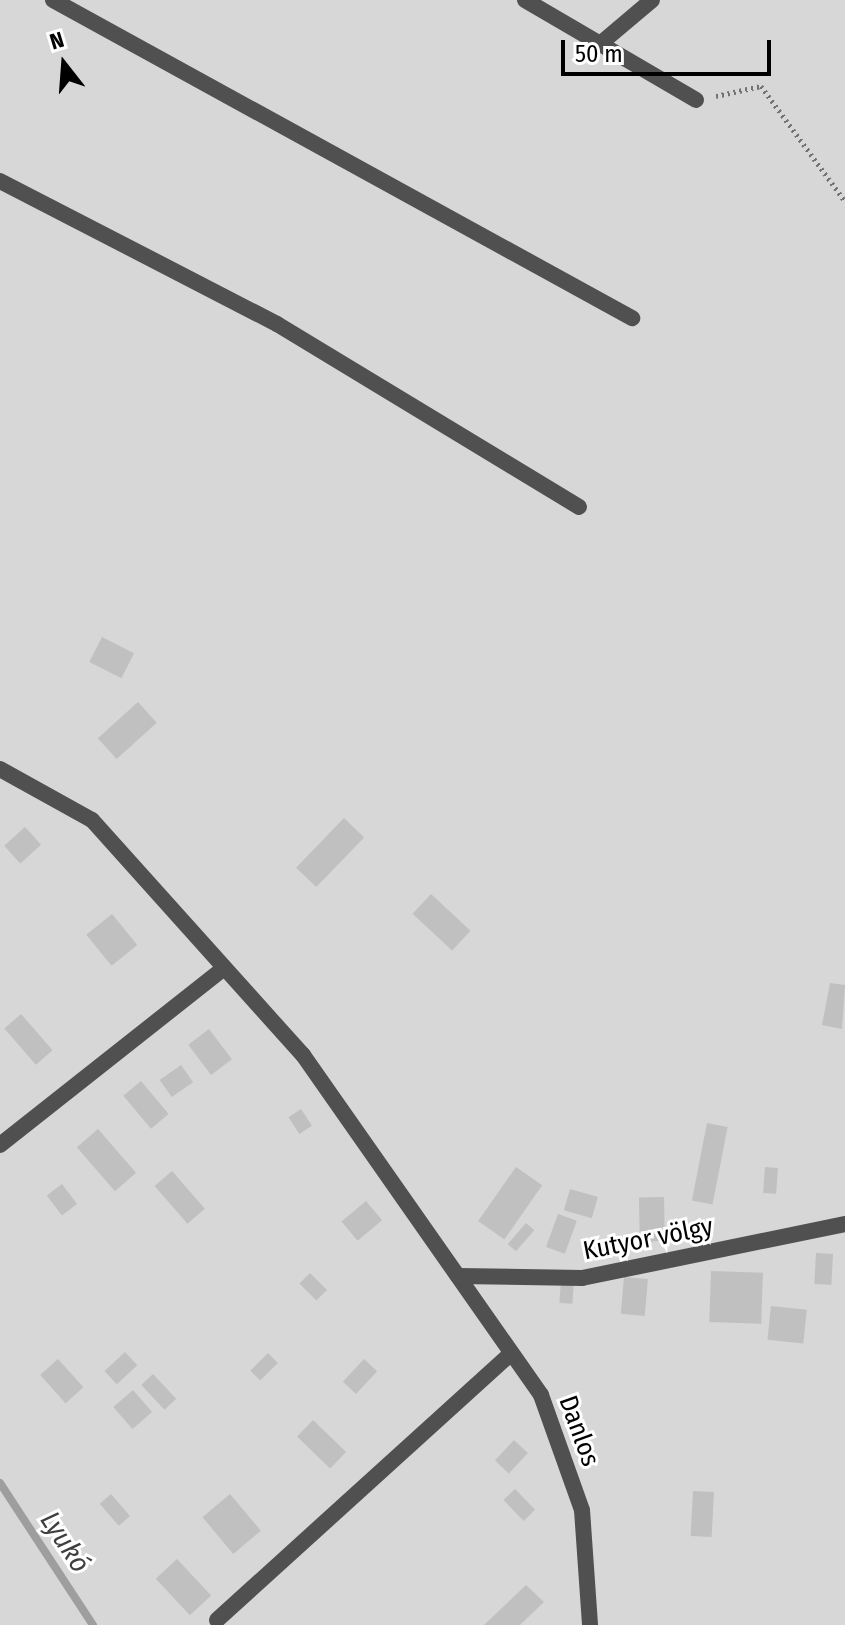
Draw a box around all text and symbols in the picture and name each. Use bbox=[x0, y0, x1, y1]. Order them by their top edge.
north arrow bbox=[24, 24, 104, 104]
scale bar bbox=[565, 24, 775, 74]
text: N bbox=[47, 26, 67, 55]
text: 50 m bbox=[575, 40, 623, 68]
street label: Kutyor völgy bbox=[580, 1211, 716, 1267]
street label: Danlos bbox=[552, 1391, 606, 1471]
water label: Lyukó bbox=[33, 1505, 97, 1579]

